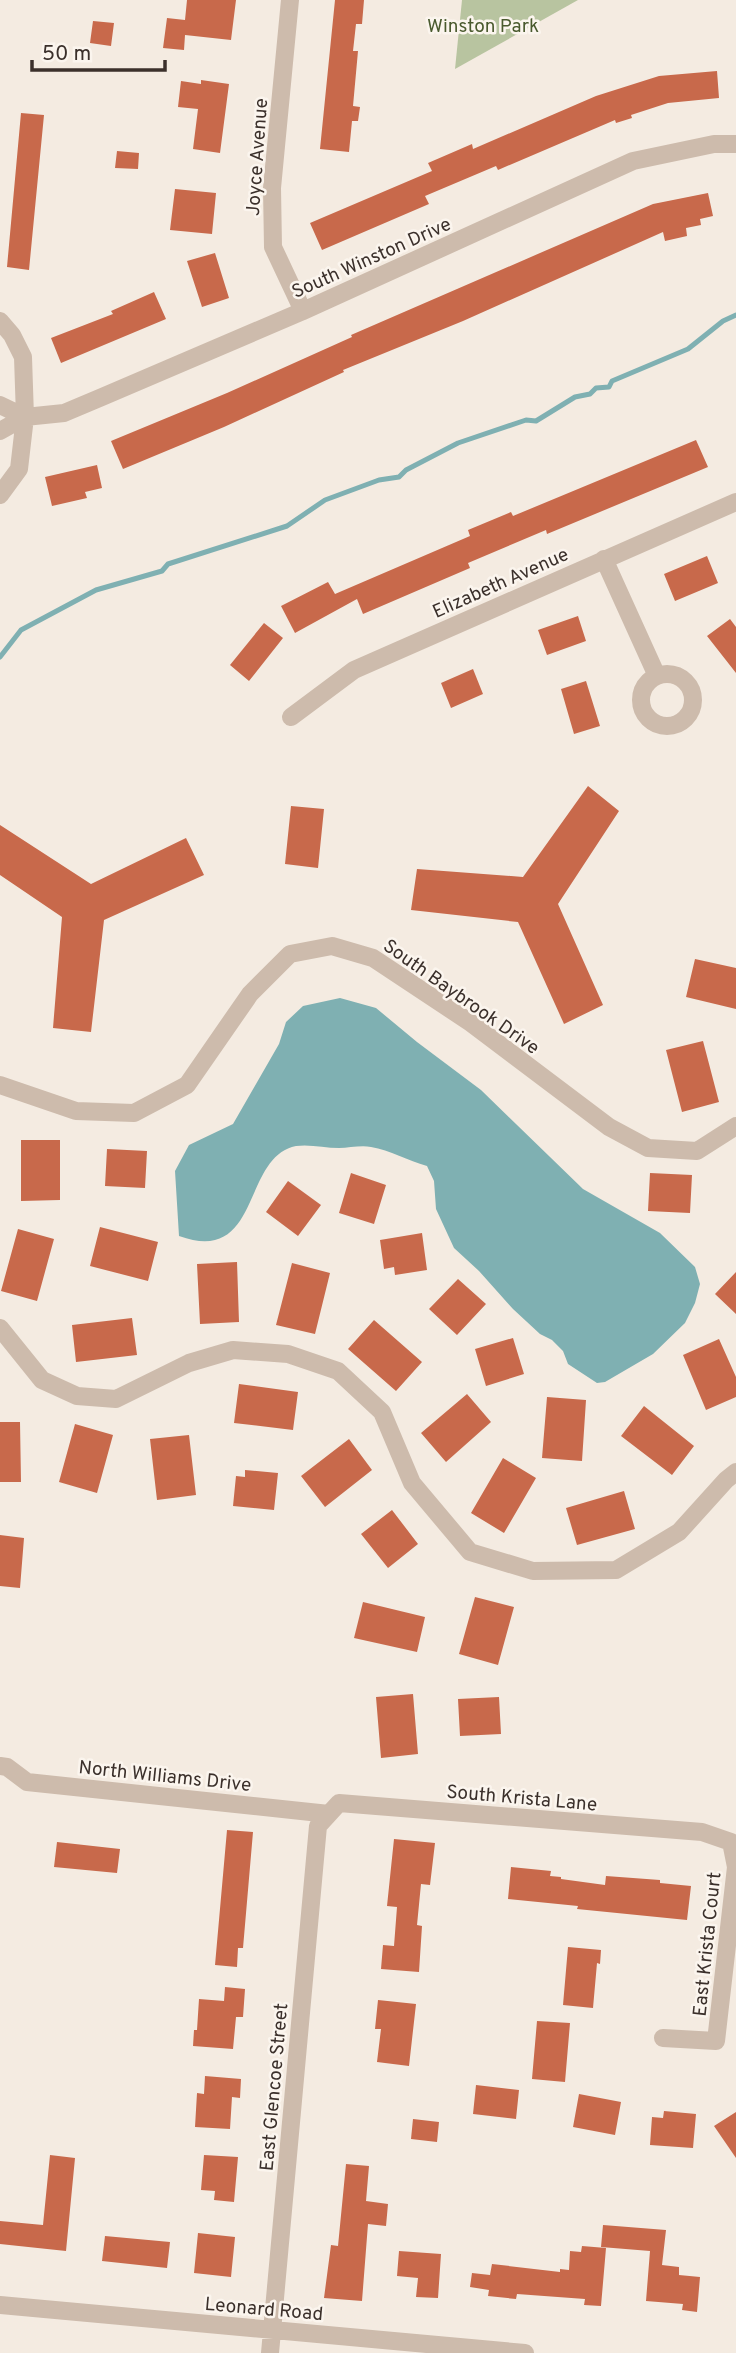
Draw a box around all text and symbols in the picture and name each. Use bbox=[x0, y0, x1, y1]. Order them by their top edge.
park label: Winston Park bbox=[427, 15, 539, 39]
scale bar bbox=[32, 28, 164, 72]
text: 50 m bbox=[42, 41, 91, 68]
street label: Joyce Avenue bbox=[242, 97, 274, 217]
street label: South Winston Drive bbox=[288, 213, 455, 305]
street label: Elizabeth Avenue bbox=[429, 543, 573, 625]
street label: South Baybrook Drive bbox=[378, 935, 544, 1061]
street label: North Williams Drive bbox=[77, 1756, 252, 1798]
street label: South Krista Lane bbox=[445, 1780, 598, 1818]
street label: East Krista Court bbox=[688, 1871, 728, 2018]
street label: East Glencoe Street bbox=[256, 2002, 294, 2172]
street label: Leonard Road bbox=[204, 2293, 324, 2327]

